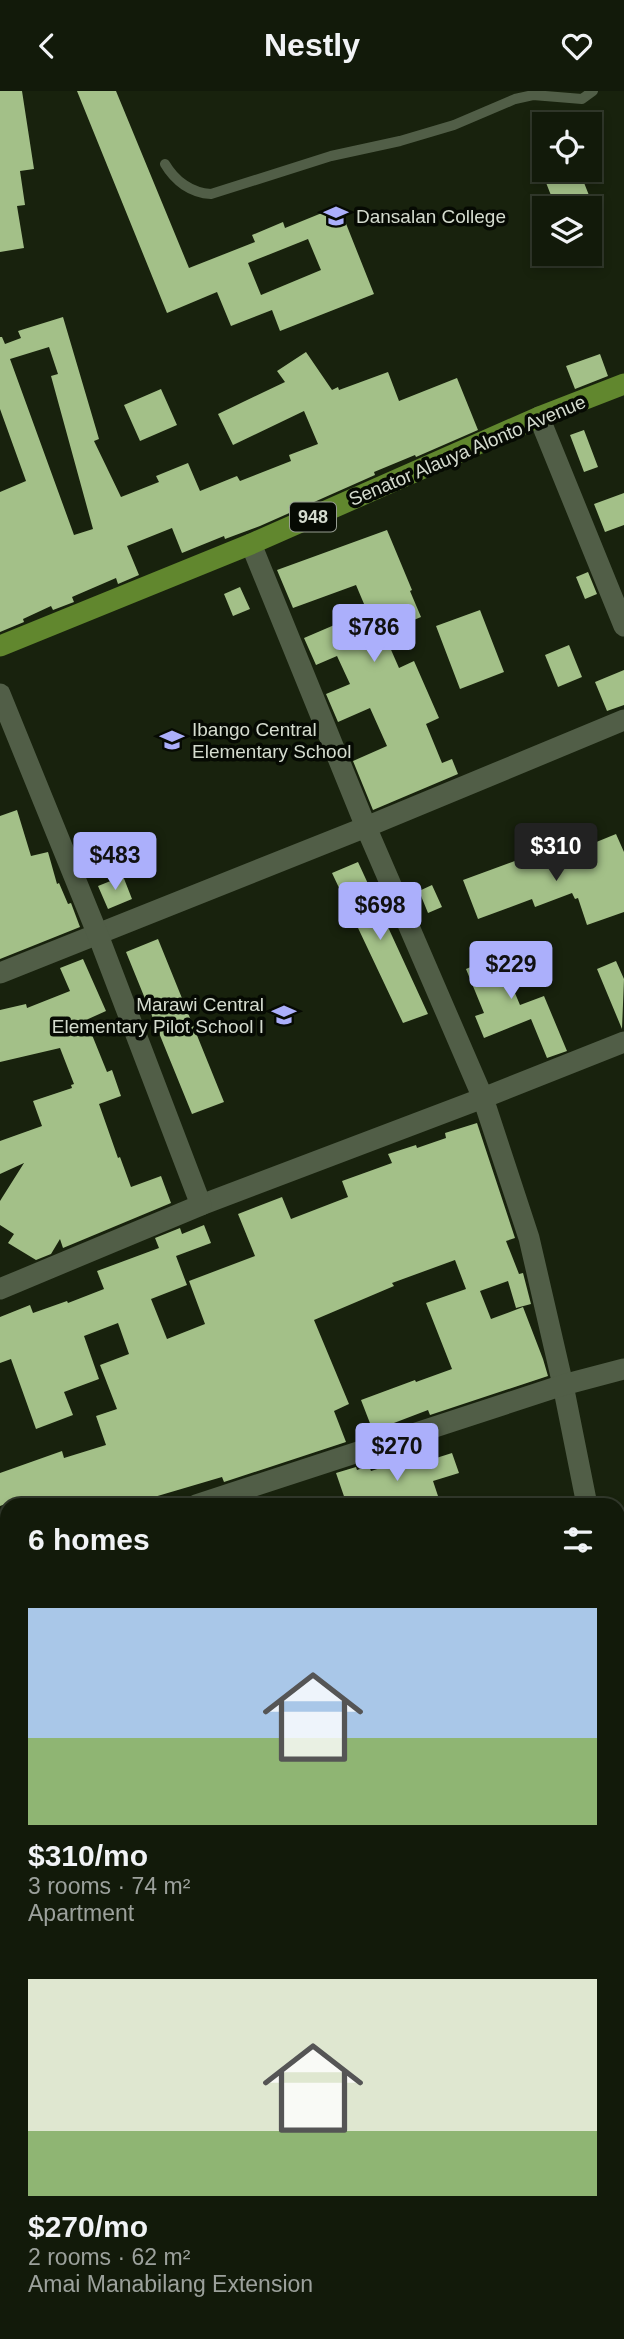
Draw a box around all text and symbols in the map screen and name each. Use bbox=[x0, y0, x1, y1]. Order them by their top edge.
icon: back bbox=[28, 27, 66, 65]
text: Nestly bbox=[264, 27, 360, 63]
icon: heart bbox=[558, 27, 596, 65]
map controls bbox=[532, 112, 602, 266]
button: locate bbox=[532, 112, 602, 182]
button: layers bbox=[532, 196, 602, 266]
school or university icon: Dansalan College bbox=[322, 202, 350, 230]
place label: Dansalan College bbox=[356, 206, 506, 227]
street label: Senator Alauya Alonto Avenue bbox=[346, 391, 589, 510]
road number: 948 bbox=[290, 503, 336, 531]
pin: $786 bbox=[333, 605, 415, 664]
text: $786 bbox=[348, 614, 400, 640]
place label: Ibango Central Elementary School bbox=[192, 719, 351, 762]
school or university icon: Ibango Central Elementary School bbox=[158, 726, 186, 754]
pin: $310 bbox=[515, 823, 597, 883]
pin: $483 bbox=[74, 833, 156, 892]
text: $310 bbox=[530, 833, 582, 859]
text: $483 bbox=[89, 842, 141, 868]
pin: $698 bbox=[339, 883, 421, 942]
text: $698 bbox=[354, 892, 406, 918]
pin: $229 bbox=[470, 941, 552, 1001]
text: $229 bbox=[485, 951, 537, 977]
place label: Marawi Central Elementary Pilot School I bbox=[52, 994, 264, 1037]
school or university icon: Marawi Central Elementary Pilot School I bbox=[270, 1001, 298, 1029]
pin: $270 bbox=[356, 1423, 438, 1483]
text: $270 bbox=[371, 1433, 423, 1459]
icon: filters bbox=[559, 1521, 597, 1559]
text: 6 homes bbox=[28, 1523, 150, 1556]
icon: home bbox=[250, 1654, 376, 1780]
text: $310/mo bbox=[28, 1839, 148, 1872]
text: 3 rooms · 74 m² bbox=[28, 1873, 190, 1899]
text: Apartment bbox=[28, 1900, 134, 1926]
icon: home bbox=[250, 2025, 376, 2151]
text: $270/mo bbox=[28, 2210, 148, 2243]
text: 2 rooms · 62 m² bbox=[28, 2244, 190, 2270]
text: Amai Manabilang Extension bbox=[28, 2271, 313, 2297]

